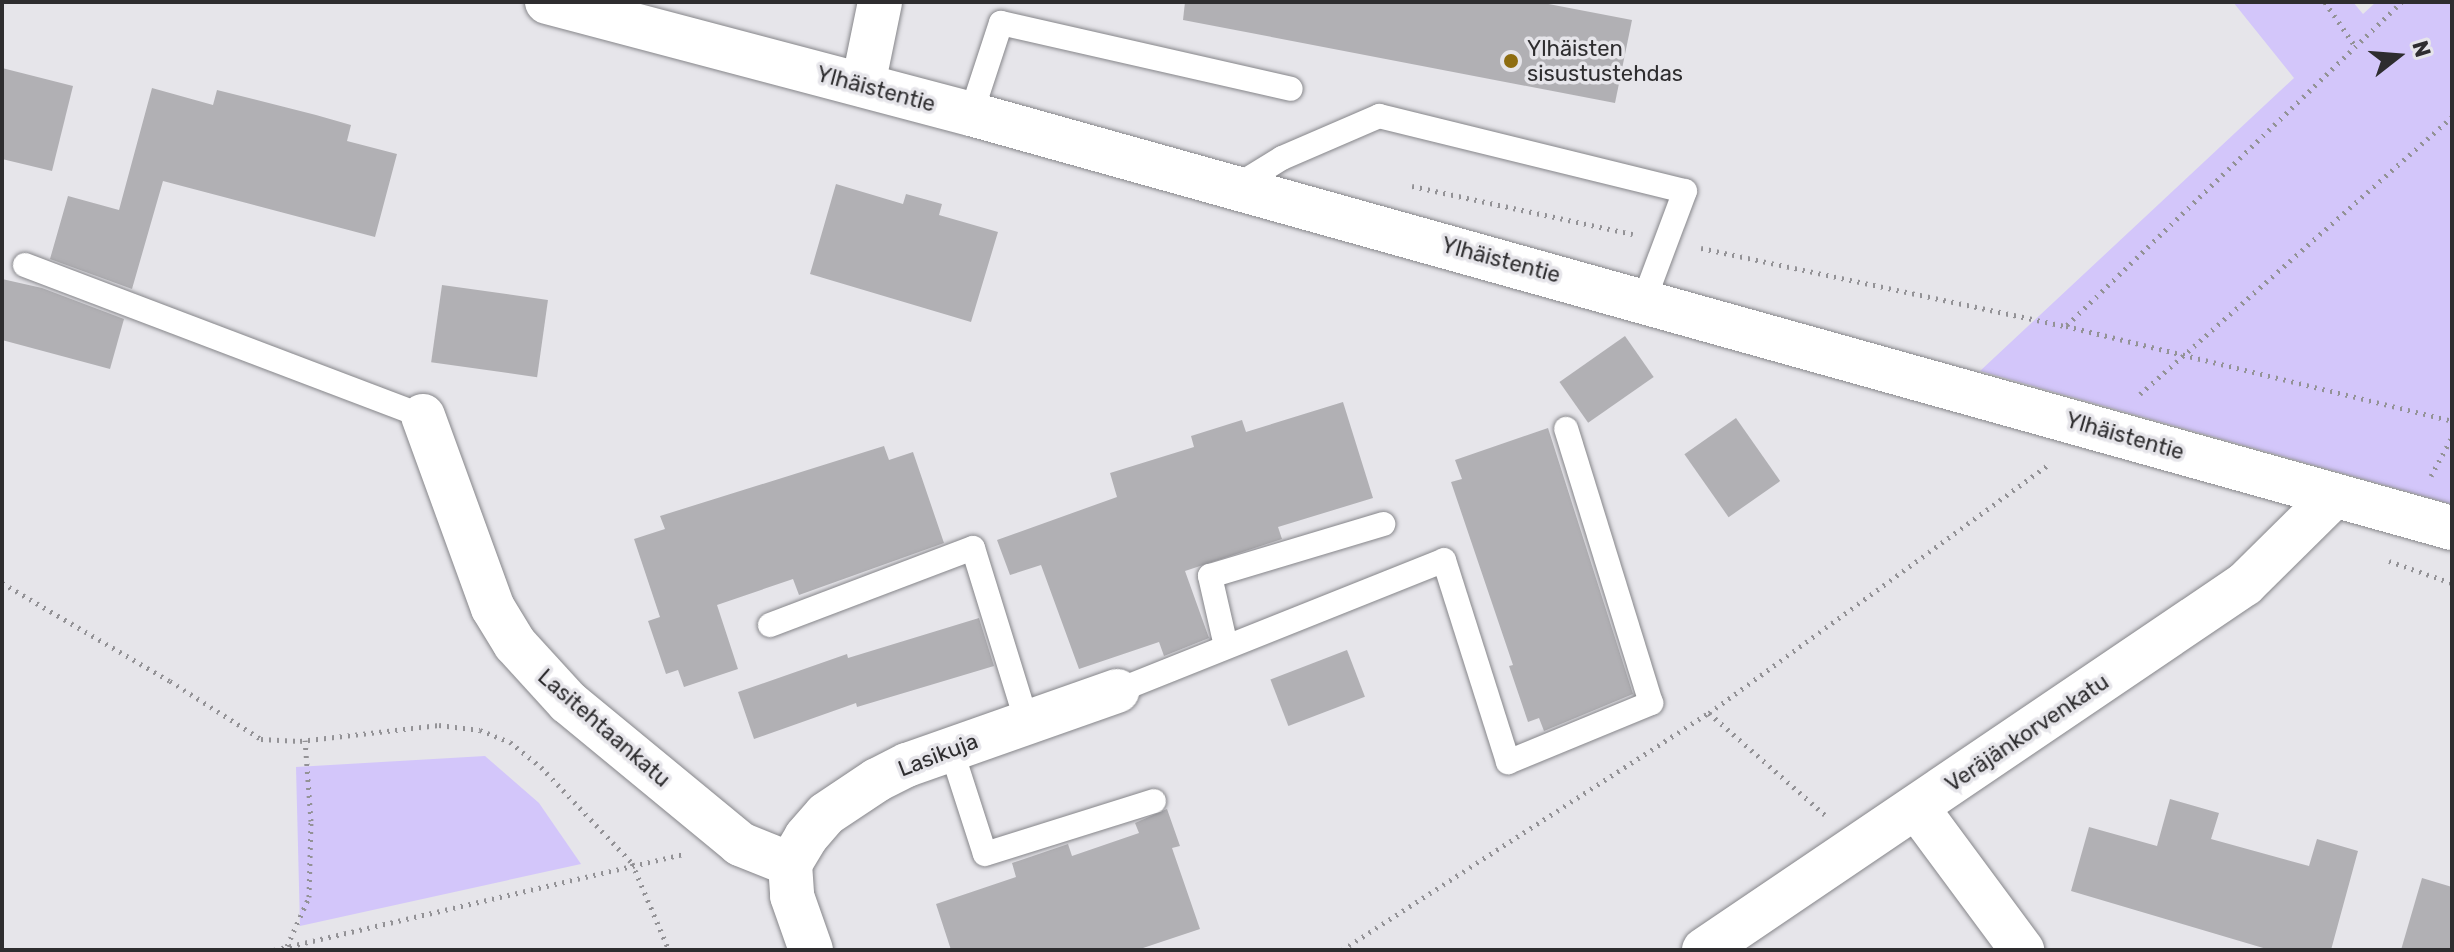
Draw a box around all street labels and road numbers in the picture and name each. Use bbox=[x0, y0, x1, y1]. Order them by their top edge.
street label: Ylhäistentie bbox=[814, 60, 938, 118]
street label: Ylhäistentie bbox=[1439, 231, 1563, 289]
street label: Ylhäistentie bbox=[2063, 407, 2187, 465]
street label: Lasitehtaankatu bbox=[533, 663, 675, 793]
street label: Veräjänkorvenkatu bbox=[1940, 669, 2114, 797]
street label: Lasikuja bbox=[894, 728, 982, 782]

